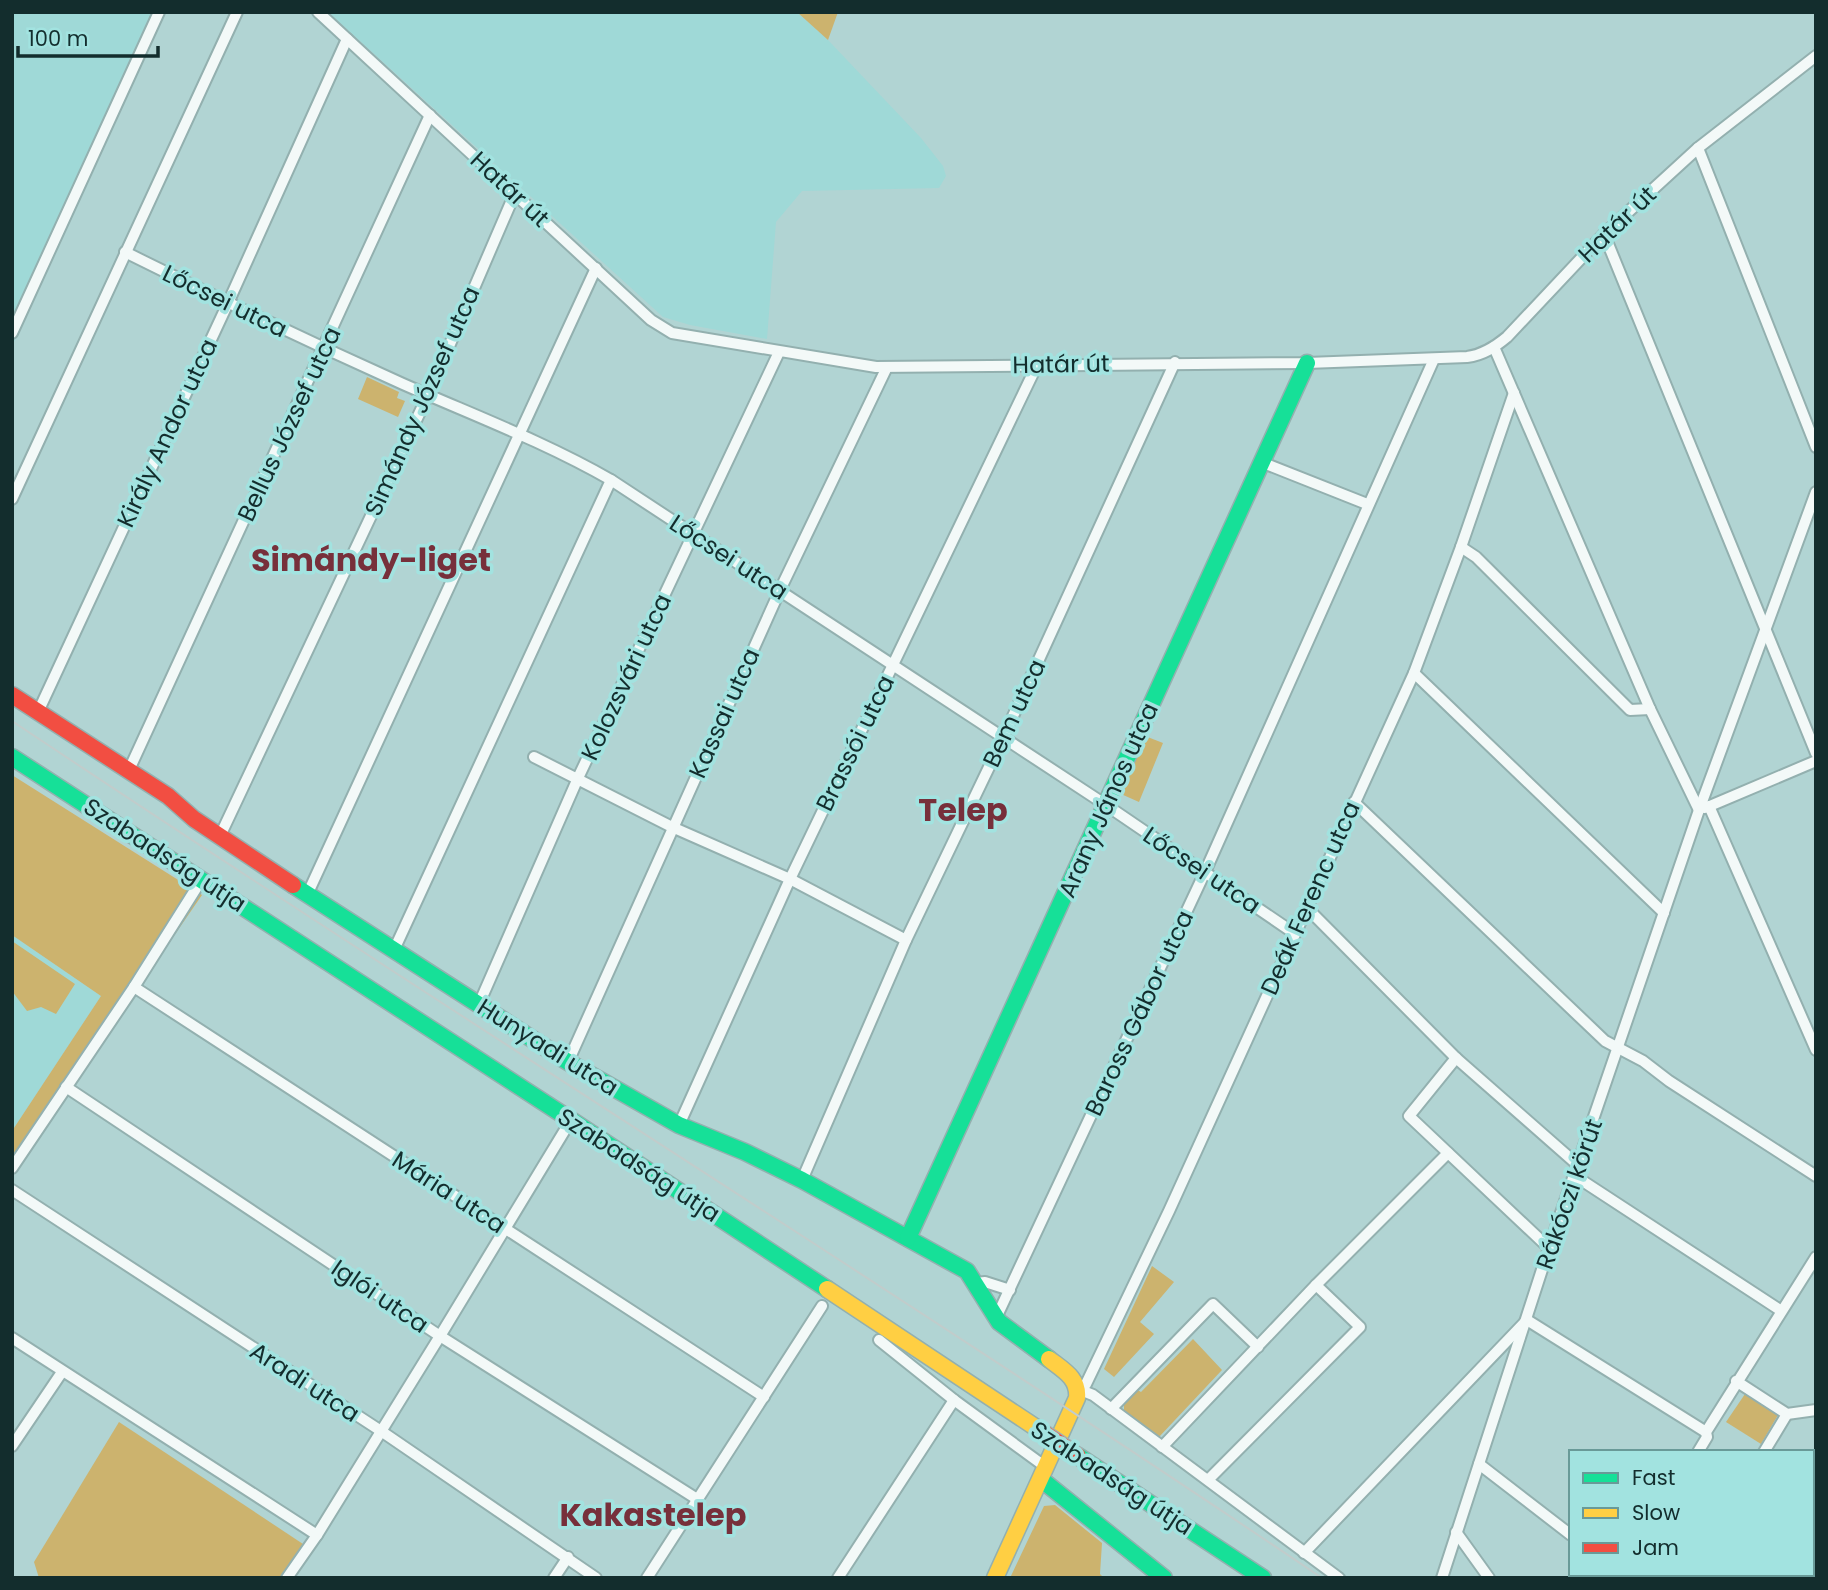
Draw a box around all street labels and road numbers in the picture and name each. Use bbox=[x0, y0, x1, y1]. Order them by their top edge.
street label: Határ út bbox=[463, 144, 557, 234]
street label: Határ út bbox=[1571, 178, 1663, 270]
street label: Lőcsei utca bbox=[157, 257, 293, 345]
street label: Simándy József utca bbox=[356, 281, 488, 521]
street label: Bellus József utca bbox=[229, 321, 349, 527]
street label: Király Andor utca bbox=[109, 333, 225, 533]
street label: Határ út bbox=[1012, 347, 1110, 381]
street label: Lőcsei utca bbox=[663, 506, 795, 608]
street label: Kolozsvári utca bbox=[573, 588, 679, 766]
street label: Kassai utca bbox=[681, 643, 767, 783]
street label: Bem utca bbox=[975, 654, 1053, 772]
street label: Brassói utca bbox=[808, 669, 902, 817]
street label: Arany János utca bbox=[1050, 697, 1166, 903]
street label: Szabadság útja bbox=[77, 790, 253, 920]
street label: Deák Ferenc utca bbox=[1252, 796, 1368, 1000]
street label: Lőcsei utca bbox=[1137, 819, 1267, 921]
street label: Baross Gábor utca bbox=[1077, 905, 1201, 1121]
street label: Hunyadi utca bbox=[471, 990, 625, 1104]
street label: Szabadság útja bbox=[551, 1100, 727, 1230]
street label: Rákóczi körút bbox=[1528, 1114, 1610, 1274]
street label: Mária utca bbox=[386, 1143, 512, 1241]
street label: Iglói utca bbox=[325, 1251, 435, 1341]
street label: Aradi utca bbox=[244, 1334, 366, 1430]
street label: Szabadság útja bbox=[1024, 1413, 1200, 1543]

